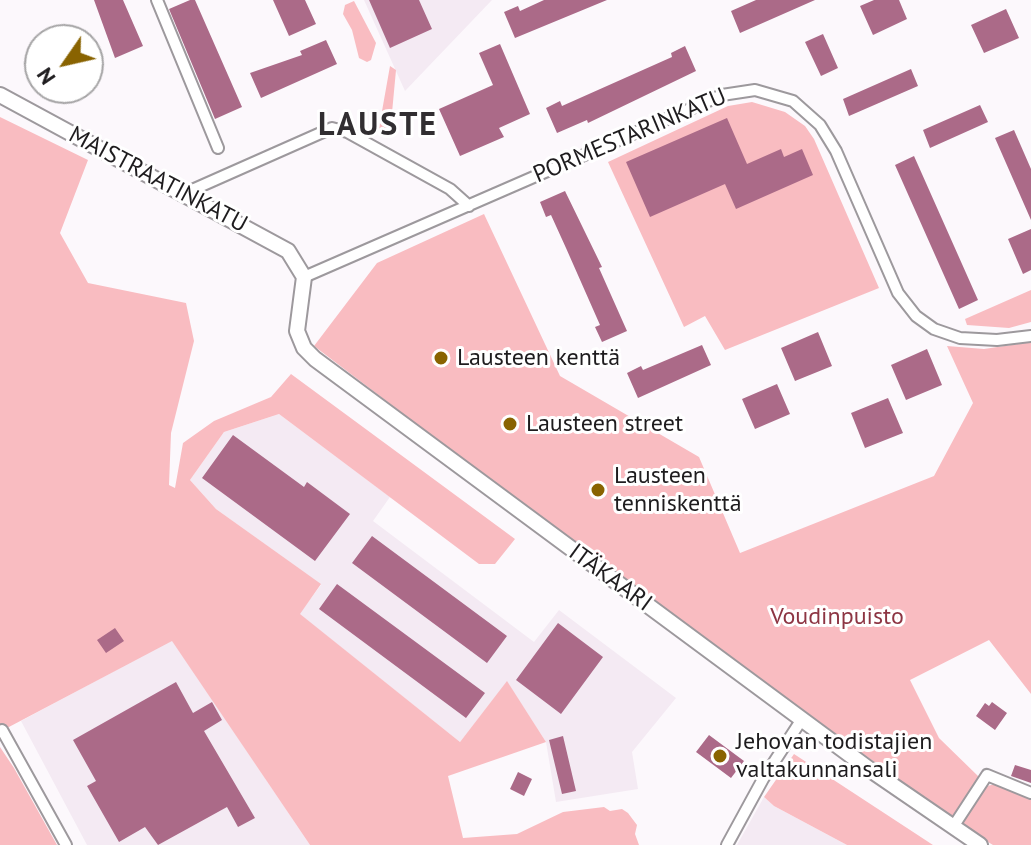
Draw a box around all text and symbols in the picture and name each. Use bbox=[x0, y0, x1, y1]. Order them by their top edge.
north arrow bbox=[24, 24, 104, 104]
text: N bbox=[30, 62, 61, 90]
street label: PORMESTARINKATU bbox=[529, 82, 731, 190]
district label: LAUSTE bbox=[318, 107, 438, 145]
street label: MAISTRAATINKATU bbox=[64, 121, 252, 239]
place label: Lausteen kenttä bbox=[457, 344, 620, 372]
marker: Lausteen kenttä bbox=[432, 349, 450, 367]
place label: Lausteen street bbox=[526, 410, 683, 438]
marker: Lausteen street bbox=[501, 415, 519, 433]
place label: Lausteen tenniskenttä bbox=[614, 462, 742, 518]
marker: Lausteen tenniskenttä bbox=[589, 481, 607, 499]
street label: ITÄKAARI bbox=[563, 538, 657, 618]
park label: Voudinpuisto bbox=[770, 603, 904, 631]
place label: Jehovan todistajien valtakunnansali bbox=[736, 728, 932, 784]
marker: Jehovan todistajien valtakunnansali bbox=[711, 747, 729, 765]

